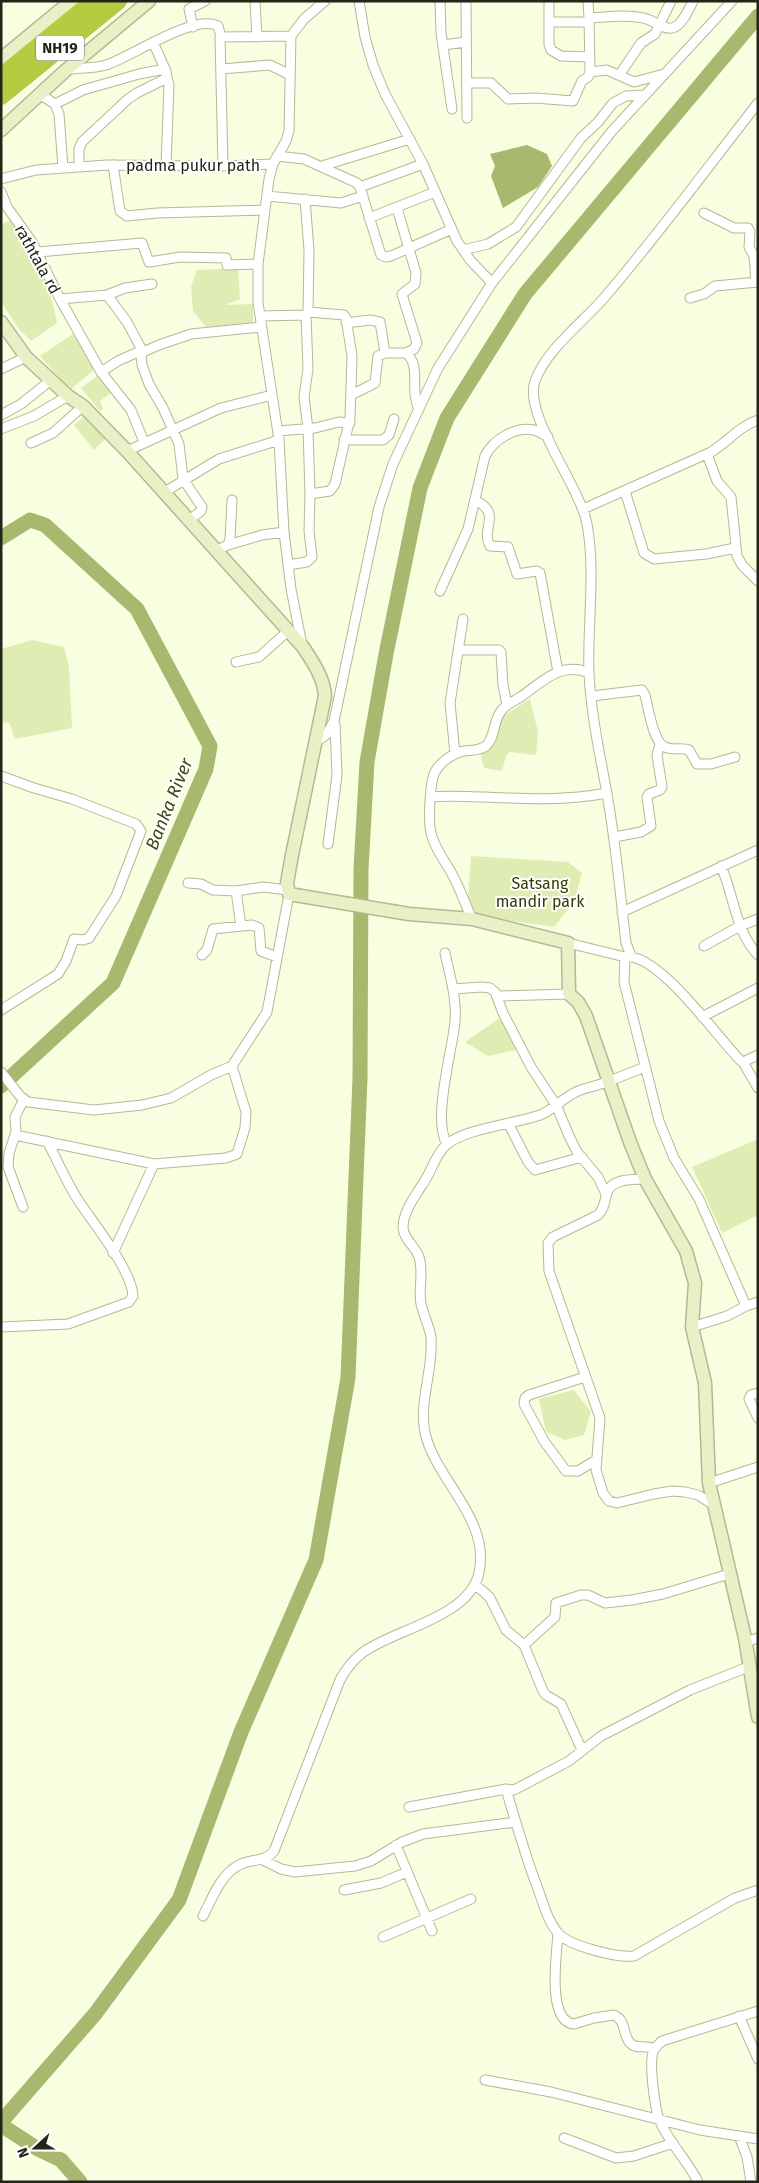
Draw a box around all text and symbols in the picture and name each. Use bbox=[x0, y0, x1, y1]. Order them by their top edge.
road number: NH19 bbox=[36, 36, 84, 60]
street label: padma pukur path bbox=[126, 156, 260, 175]
street label: rathtala rd bbox=[11, 221, 64, 297]
water label: Banka River bbox=[141, 754, 198, 853]
park label: Satsang mandir park bbox=[496, 874, 585, 911]
north arrow bbox=[10, 2123, 60, 2173]
text: N bbox=[14, 2145, 33, 2160]

